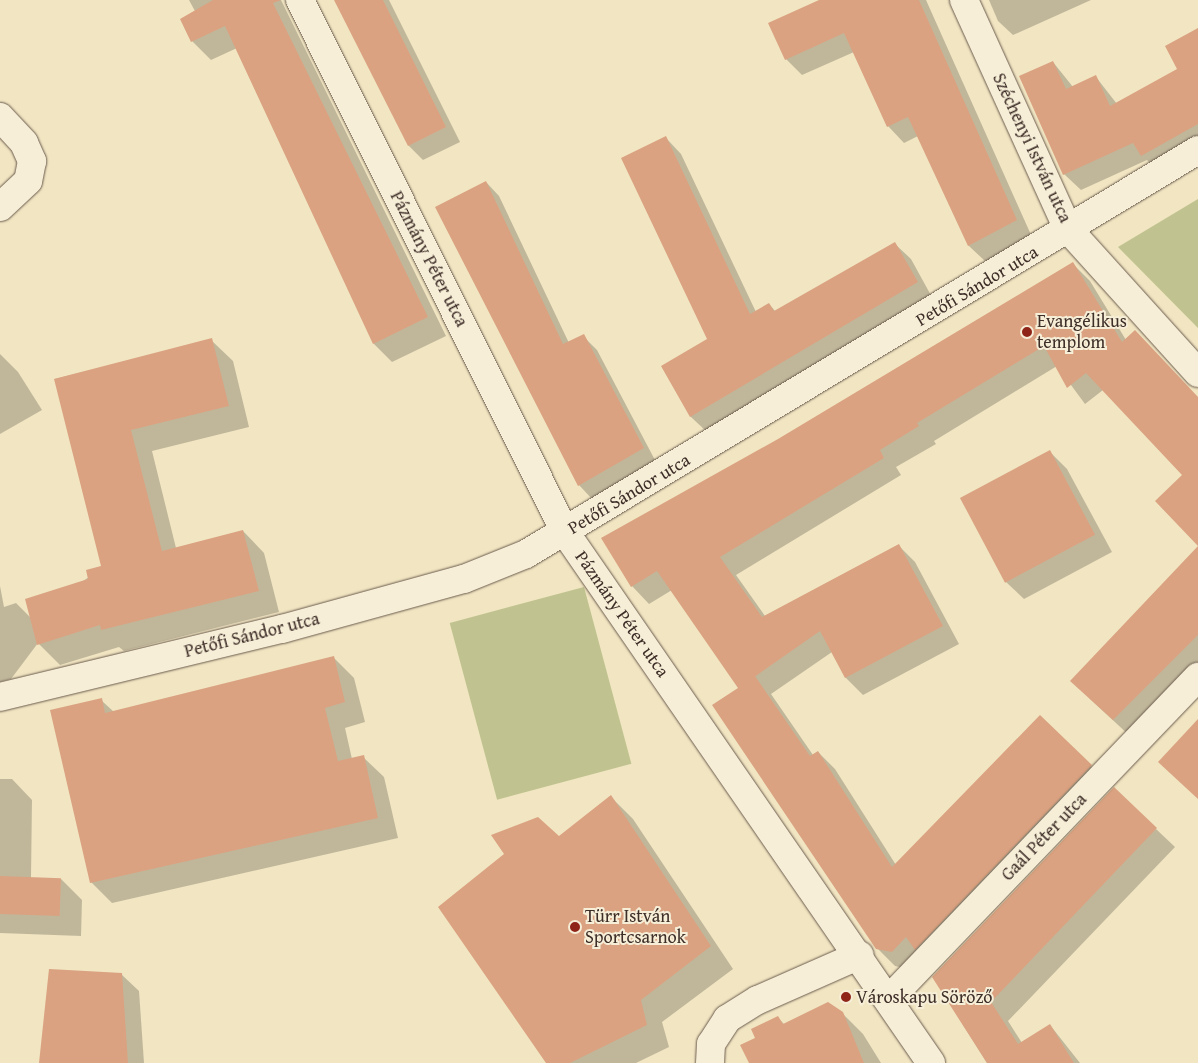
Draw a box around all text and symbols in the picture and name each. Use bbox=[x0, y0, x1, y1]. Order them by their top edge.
street label: Széchenyi István utca bbox=[988, 70, 1076, 226]
street label: Pázmány Péter utca bbox=[386, 188, 472, 330]
street label: Petőfi Sándor utca bbox=[912, 241, 1042, 331]
place label: Evangélikus templom bbox=[1037, 311, 1127, 354]
marker: Evangélikus templom bbox=[1021, 326, 1033, 338]
street label: Petőfi Sándor utca bbox=[564, 449, 694, 539]
street label: Pázmány Péter utca bbox=[570, 547, 674, 681]
street label: Petőfi Sándor utca bbox=[182, 608, 322, 662]
street label: Gaál Péter utca bbox=[997, 789, 1091, 885]
place label: Türr István Sportcsarnok bbox=[585, 906, 686, 949]
marker: Türr István Sportcsarnok bbox=[569, 921, 581, 933]
place label: Városkapu Söröző bbox=[856, 986, 992, 1008]
marker: Városkapu Söröző bbox=[840, 991, 852, 1003]

